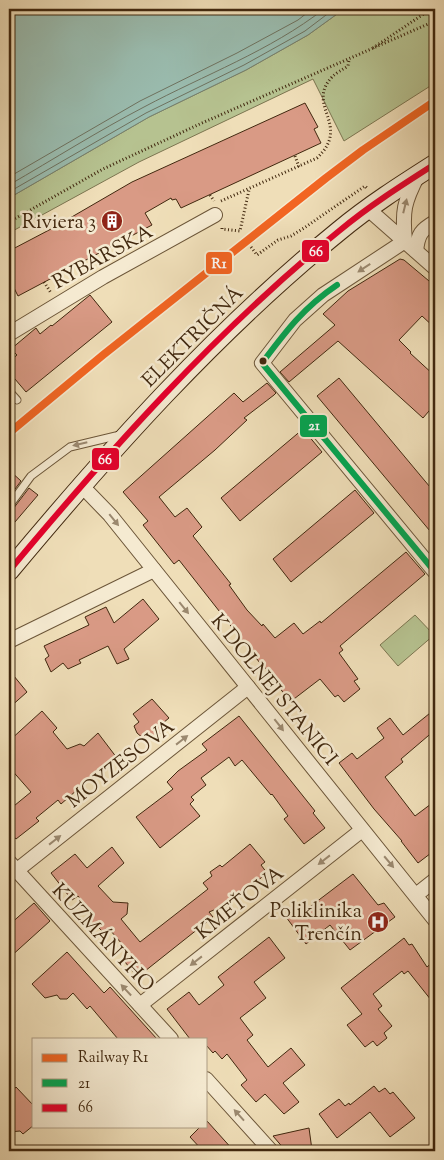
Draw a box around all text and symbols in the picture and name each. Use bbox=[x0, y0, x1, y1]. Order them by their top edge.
one-way arrow bbox=[401, 199, 409, 214]
place label: Riviera 3 bbox=[22, 209, 96, 238]
building icon: Riviera 3 bbox=[100, 209, 124, 233]
street label: RYBÁRSKA bbox=[47, 218, 159, 298]
line badge: 66 bbox=[301, 239, 330, 263]
text: 66 bbox=[309, 243, 323, 263]
line badge: R1 bbox=[205, 251, 233, 275]
text: R1 bbox=[212, 255, 227, 275]
one-way arrow bbox=[358, 263, 371, 273]
street label: ELEKTRIČNÁ bbox=[136, 280, 251, 395]
unlabelled marker bbox=[258, 356, 268, 366]
line badge: 21 bbox=[299, 414, 328, 438]
text: 21 bbox=[308, 417, 320, 437]
one-way arrow bbox=[73, 440, 88, 448]
line badge: 66 bbox=[91, 447, 120, 471]
text: 66 bbox=[98, 451, 112, 471]
one-way arrow bbox=[109, 514, 120, 527]
one-way arrow bbox=[179, 601, 190, 614]
street label: K DOLNEJ STANICI bbox=[203, 609, 344, 773]
street label: MOYZESOVA bbox=[61, 713, 182, 816]
one-way arrow bbox=[273, 718, 284, 731]
one-way arrow bbox=[175, 734, 188, 745]
one-way arrow bbox=[48, 835, 61, 846]
one-way arrow bbox=[318, 855, 331, 866]
one-way arrow bbox=[383, 856, 394, 868]
street label: KMEŤOVA bbox=[190, 860, 291, 948]
street label: KUZMÁNYHO bbox=[44, 877, 161, 1000]
place label: Poliklinika Trenčín bbox=[270, 898, 362, 950]
hospital icon: Poliklinika Trenčín bbox=[366, 910, 390, 934]
one-way arrow bbox=[190, 955, 203, 966]
one-way arrow bbox=[120, 984, 132, 996]
legend bbox=[32, 1038, 208, 1128]
text: Railway R1 bbox=[78, 1048, 148, 1069]
text: 21 bbox=[78, 1074, 90, 1095]
text: 66 bbox=[78, 1098, 93, 1119]
one-way arrow bbox=[233, 1109, 245, 1121]

